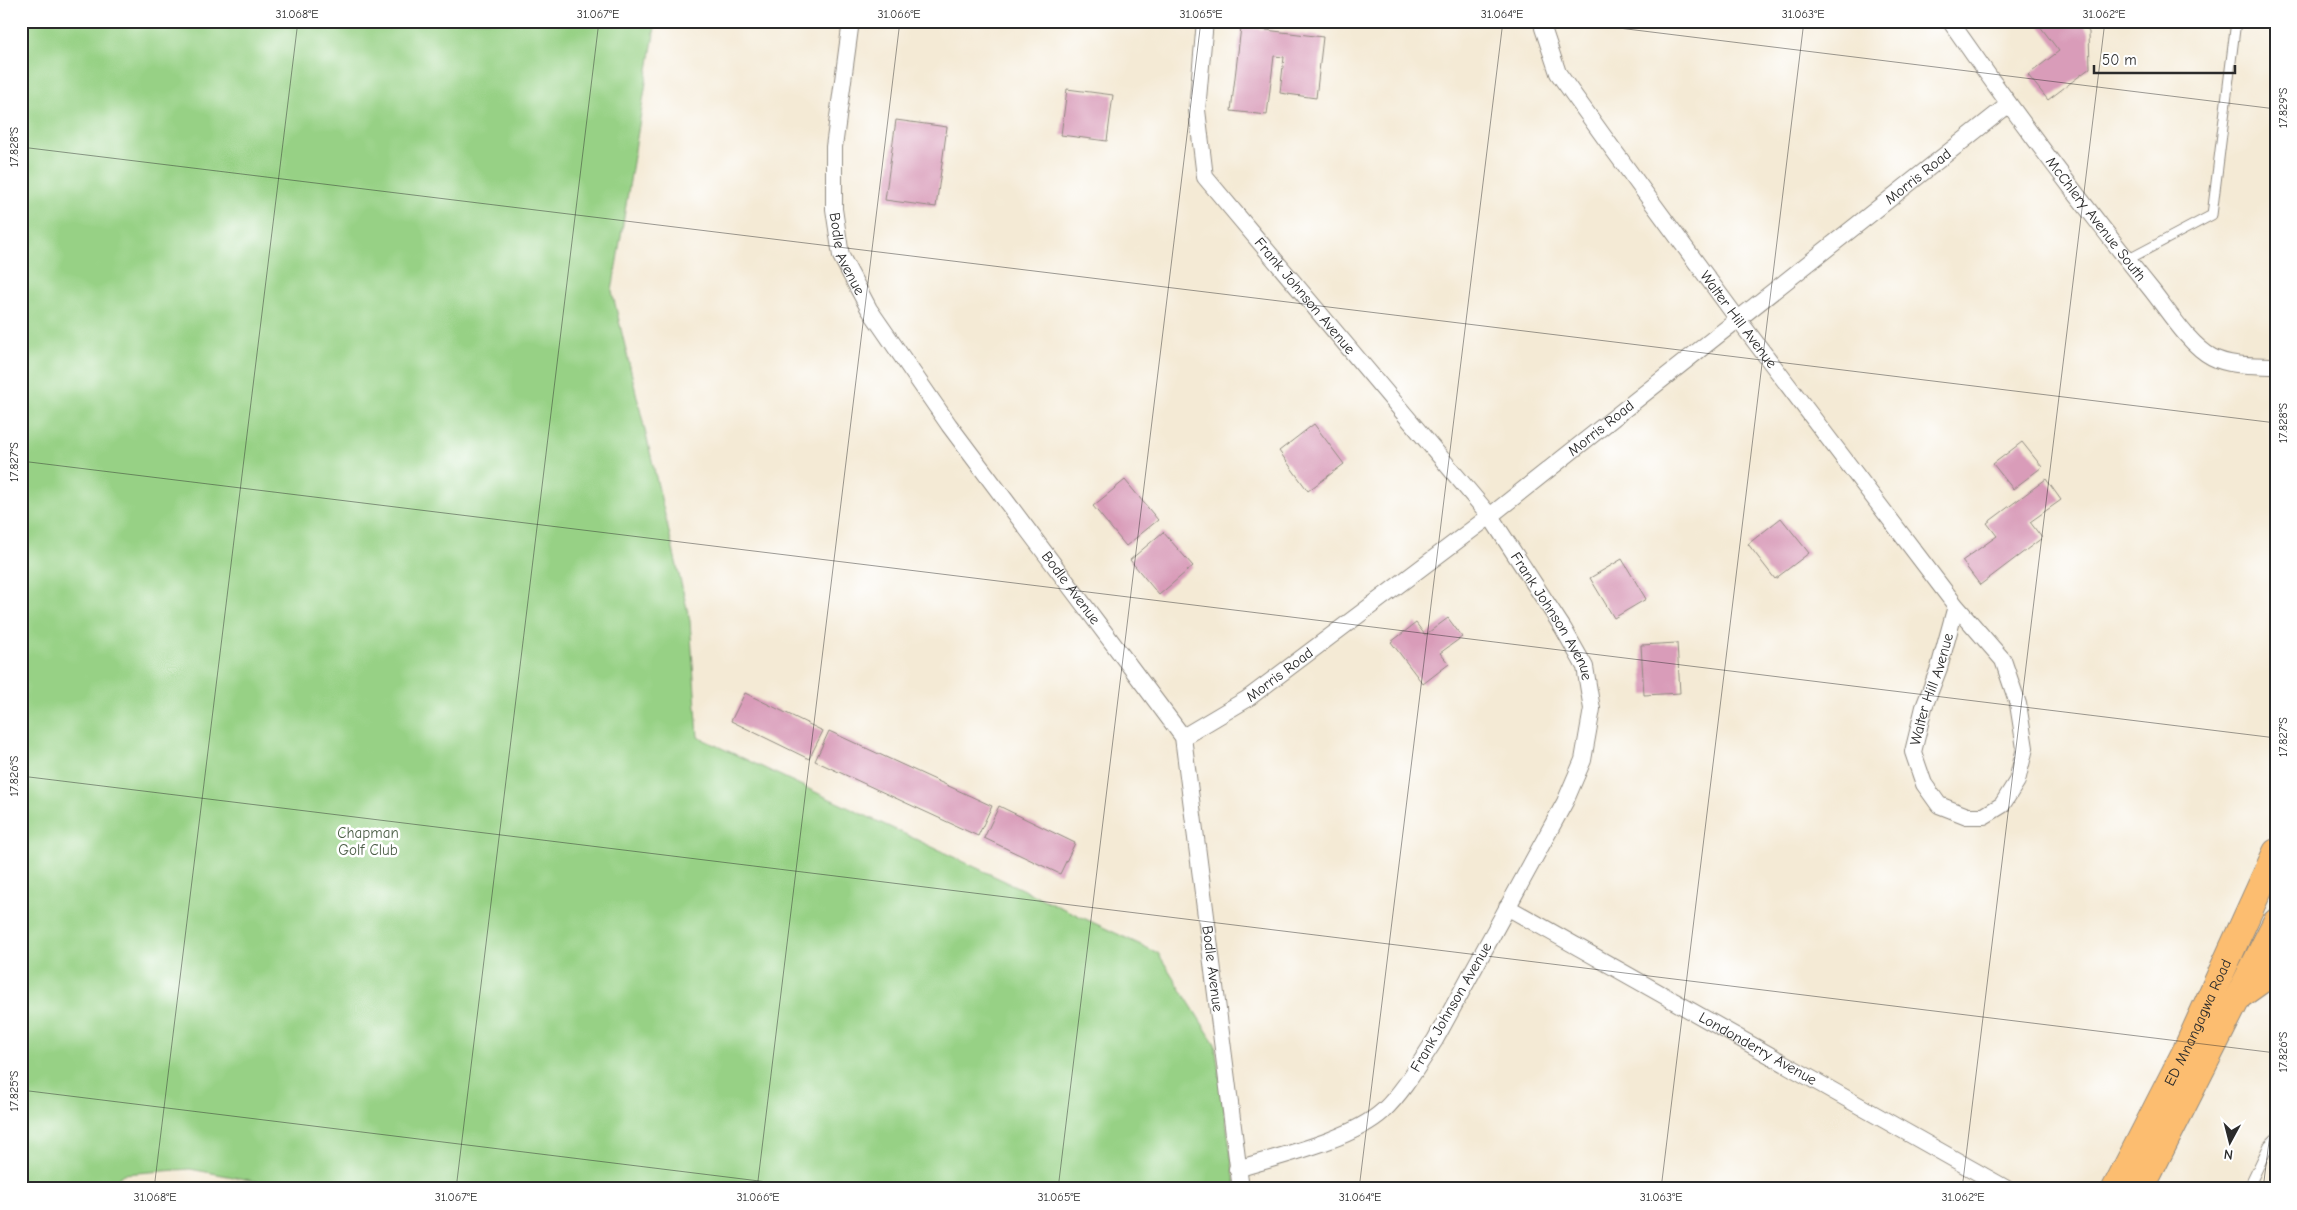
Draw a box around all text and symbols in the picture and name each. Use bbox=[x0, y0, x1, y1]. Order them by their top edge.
text: 31.068°E bbox=[276, 7, 318, 21]
text: 31.067°E bbox=[577, 7, 619, 21]
text: 31.066°E bbox=[877, 7, 921, 21]
text: 31.065°E bbox=[1179, 7, 1223, 21]
text: 31.064°E bbox=[1481, 7, 1523, 21]
text: 31.063°E bbox=[1782, 7, 1824, 21]
text: 31.062°E bbox=[2083, 7, 2125, 21]
scale bar bbox=[2094, 42, 2236, 74]
text: 50 m bbox=[2102, 51, 2137, 69]
text: 17.829°S bbox=[2276, 87, 2290, 128]
text: 17.828°S bbox=[7, 126, 21, 167]
street label: Morris Road bbox=[1881, 145, 1955, 208]
street label: McChlery Avenue South bbox=[2042, 153, 2150, 285]
street label: Bodle Avenue bbox=[826, 211, 869, 298]
street label: Frank Johnson Avenue bbox=[1251, 234, 1359, 358]
street label: Walter Hill Avenue bbox=[1696, 267, 1781, 372]
street label: Morris Road bbox=[1564, 396, 1637, 460]
text: 17.828°S bbox=[2276, 402, 2290, 443]
text: 17.827°S bbox=[7, 442, 21, 482]
street label: Bodle Avenue bbox=[1038, 548, 1105, 628]
street label: Frank Johnson Avenue bbox=[1507, 549, 1596, 682]
street label: Walter Hill Avenue bbox=[1906, 631, 1957, 747]
street label: Morris Road bbox=[1242, 643, 1317, 706]
text: 17.827°S bbox=[2276, 717, 2290, 757]
text: 17.826°S bbox=[7, 755, 21, 796]
park label: Chapman Golf Club bbox=[337, 824, 399, 859]
street label: Bodle Avenue bbox=[1198, 924, 1227, 1013]
street label: Frank Johnson Avenue bbox=[1406, 938, 1496, 1075]
street label: ED Mnangagwa Road bbox=[2160, 956, 2235, 1089]
street label: Londonderry Avenue bbox=[1696, 1008, 1820, 1089]
text: 17.826°S bbox=[2276, 1031, 2290, 1072]
text: 17.825°S bbox=[7, 1070, 21, 1111]
north arrow bbox=[2204, 1118, 2254, 1168]
text: N bbox=[2223, 1145, 2234, 1163]
text: 31.068°E bbox=[134, 1190, 176, 1204]
text: 31.067°E bbox=[435, 1190, 477, 1204]
text: 31.066°E bbox=[736, 1190, 780, 1204]
text: 31.065°E bbox=[1037, 1190, 1081, 1204]
text: 31.064°E bbox=[1339, 1190, 1381, 1204]
text: 31.063°E bbox=[1640, 1190, 1682, 1204]
text: 31.062°E bbox=[1942, 1190, 1984, 1204]

